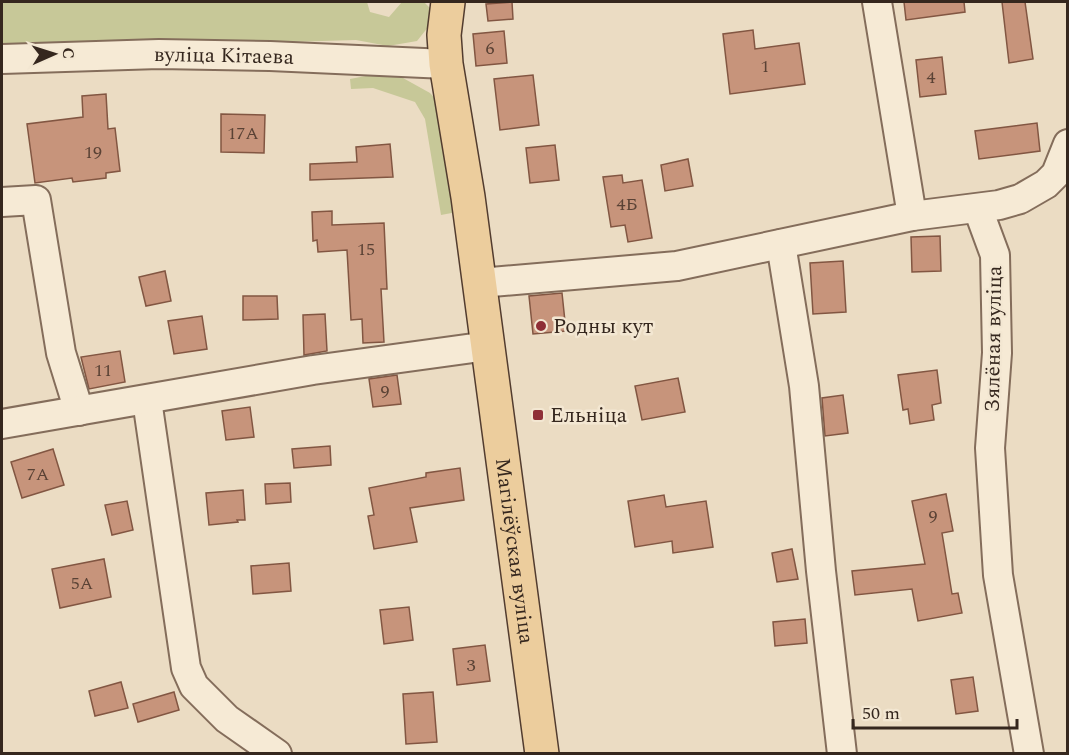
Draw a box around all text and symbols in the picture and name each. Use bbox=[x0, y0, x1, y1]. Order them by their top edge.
north arrow bbox=[24, 24, 84, 84]
house number: 6 bbox=[486, 35, 495, 62]
street label: вуліца Кітаева bbox=[154, 39, 295, 74]
text: С bbox=[56, 47, 80, 60]
house number: 1 bbox=[761, 53, 770, 80]
house number: 4 bbox=[927, 64, 936, 91]
house number: 17А bbox=[227, 120, 259, 147]
house number: 19 bbox=[84, 139, 102, 166]
house number: 4Б bbox=[616, 191, 638, 218]
house number: 15 bbox=[357, 236, 375, 263]
street label: Зялёная вуліца bbox=[977, 265, 1011, 413]
place label: Родны кут bbox=[553, 311, 653, 343]
marker: Родны кут bbox=[534, 319, 548, 333]
house number: 11 bbox=[94, 357, 112, 384]
house number: 9 bbox=[381, 378, 390, 405]
place label: Ельніца bbox=[550, 400, 628, 432]
marker: Ельніца bbox=[531, 408, 545, 422]
street label: Магілёўская вуліца bbox=[486, 456, 542, 647]
house number: 7А bbox=[27, 461, 49, 488]
house number: 9 bbox=[929, 503, 938, 530]
house number: 5А bbox=[71, 570, 93, 597]
house number: 3 bbox=[467, 652, 476, 679]
scale bar bbox=[853, 692, 1016, 730]
text: 50 m bbox=[862, 700, 900, 727]

